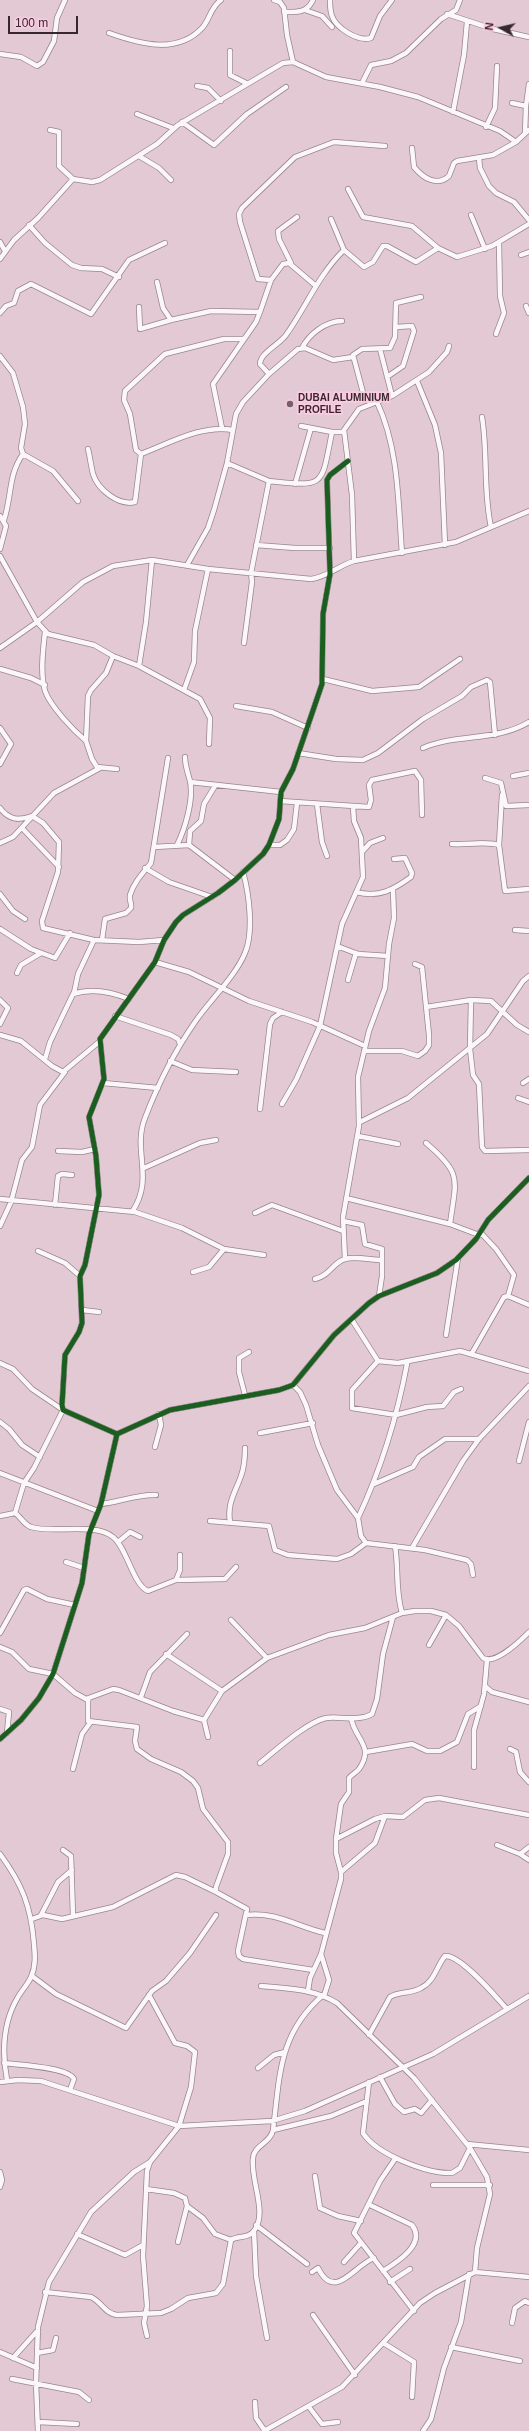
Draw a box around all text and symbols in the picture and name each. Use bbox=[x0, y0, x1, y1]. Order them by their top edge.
scale bar bbox=[10, 8, 80, 34]
north arrow bbox=[481, 8, 521, 48]
text: 100 m bbox=[15, 16, 48, 30]
text: N bbox=[483, 22, 496, 31]
place label: DUBAI ALUMINIUM PROFILE bbox=[298, 392, 390, 416]
marker: DUBAI ALUMINIUM PROFILE bbox=[285, 399, 295, 409]

